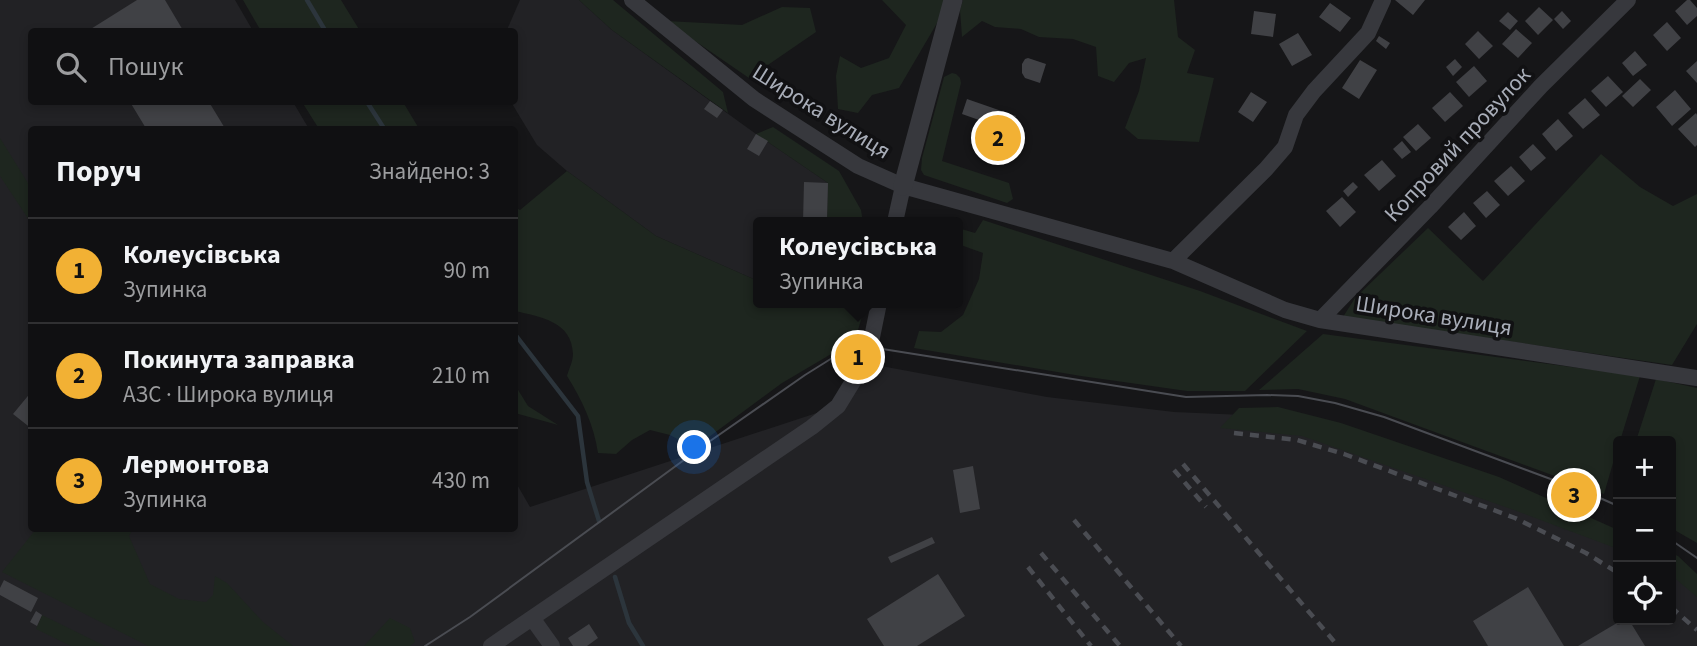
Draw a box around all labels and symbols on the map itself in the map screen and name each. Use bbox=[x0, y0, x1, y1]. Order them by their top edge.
street label: Широка вулиця bbox=[746, 56, 897, 167]
street label: Копровий провулок bbox=[1376, 59, 1539, 229]
pin: 2 bbox=[975, 112, 1021, 164]
street label: Широка вулиця bbox=[1353, 287, 1514, 344]
pin: 1 bbox=[835, 331, 881, 383]
your location bbox=[677, 430, 711, 464]
pin: 3 bbox=[1551, 469, 1597, 521]

